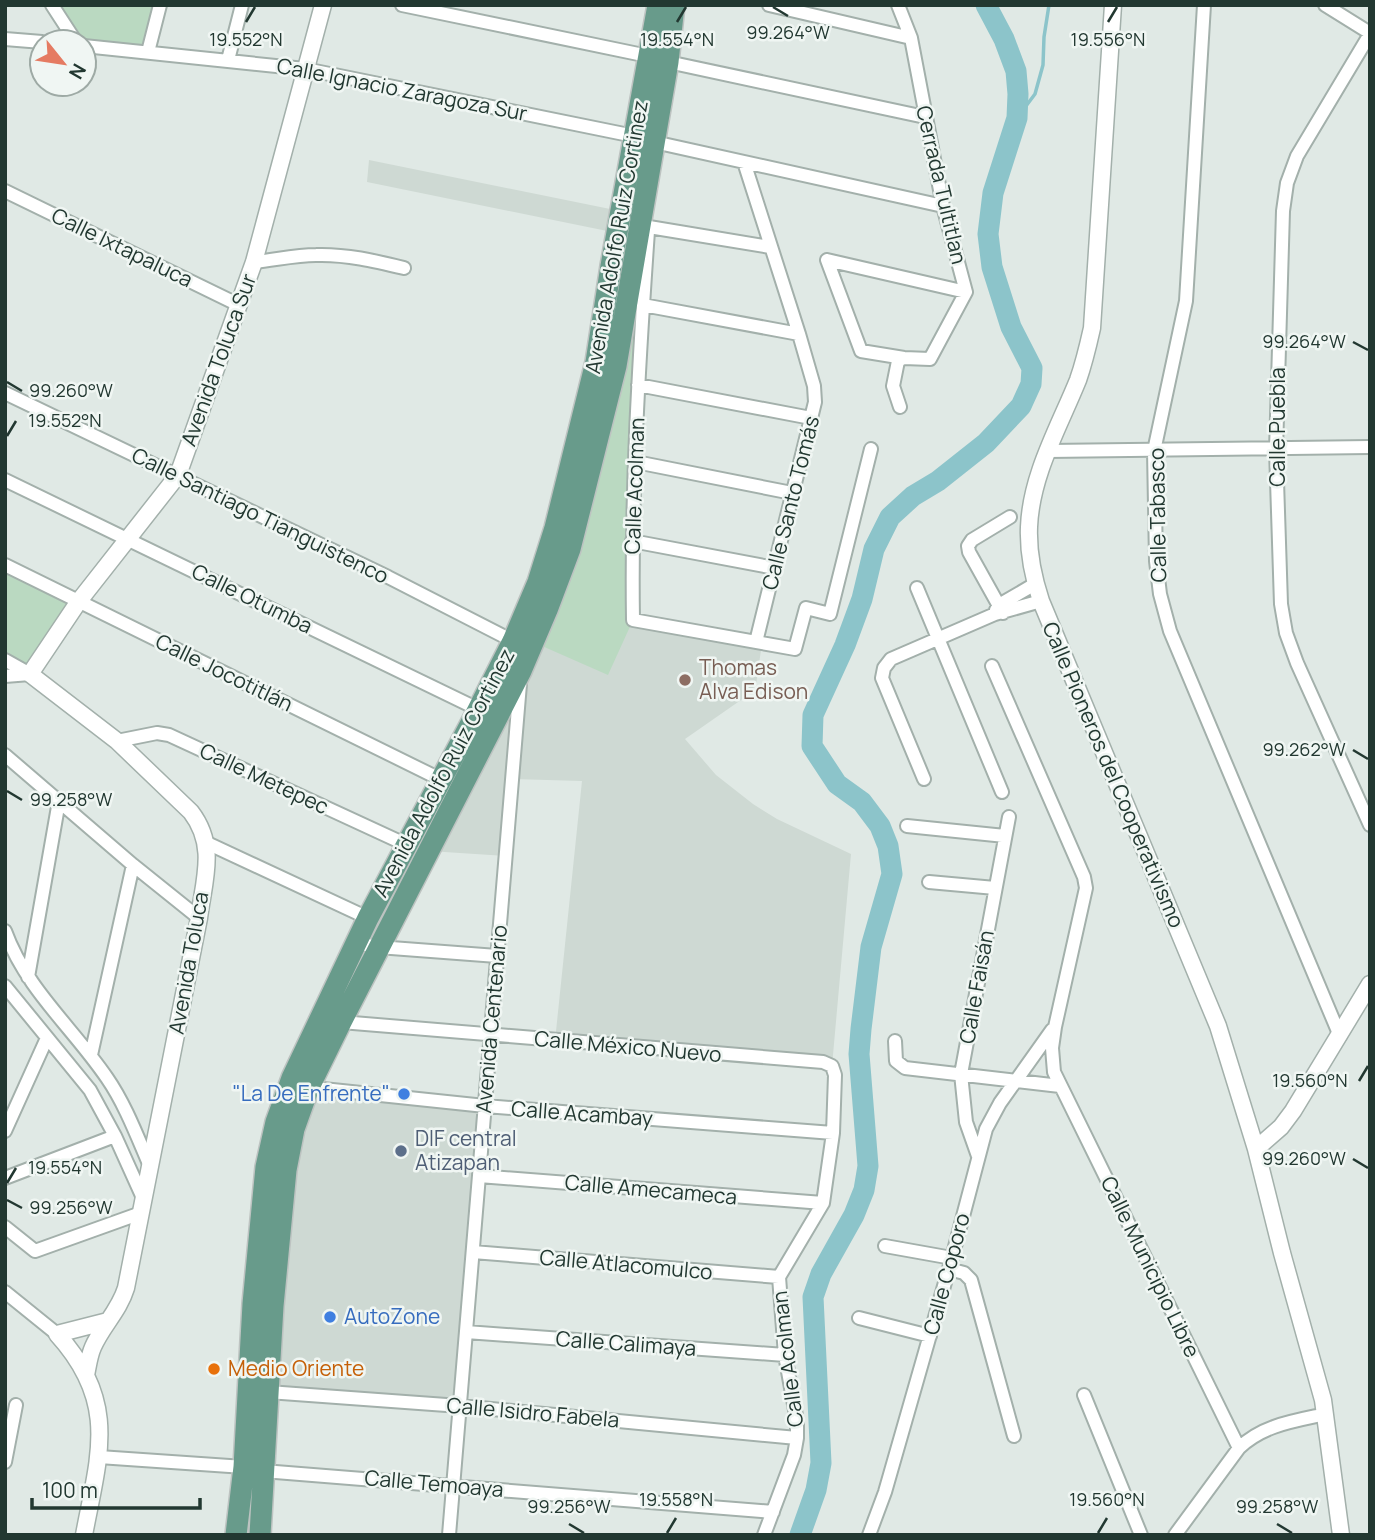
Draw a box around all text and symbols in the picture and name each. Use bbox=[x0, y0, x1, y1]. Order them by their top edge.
text: 99.264°W bbox=[746, 20, 830, 44]
text: 19.552°N bbox=[209, 27, 283, 51]
text: 19.554°N bbox=[640, 27, 714, 51]
text: 19.556°N bbox=[1071, 27, 1145, 51]
north arrow bbox=[28, 28, 98, 98]
street label: Calle Ignacio Zaragoza Sur bbox=[275, 51, 530, 127]
text: N bbox=[63, 59, 92, 84]
street label: Avenida Adolfo Ruiz Cortinez bbox=[578, 98, 654, 376]
street label: Cerrada Tultitlan bbox=[910, 103, 974, 267]
street label: Calle Ixtapaluca bbox=[47, 201, 198, 293]
street label: Avenida Toluca Sur bbox=[174, 269, 262, 450]
text: 99.264°W bbox=[1262, 329, 1346, 353]
street label: Calle Puebla bbox=[1263, 367, 1291, 487]
text: 99.260°W bbox=[29, 378, 113, 402]
text: 19.552°N bbox=[28, 408, 102, 432]
street label: Calle Santo Tomás bbox=[755, 413, 825, 593]
street label: Calle Acolman bbox=[618, 417, 650, 555]
street label: Calle Santiago Tianguistenco bbox=[127, 441, 394, 590]
street label: Calle Tabasco bbox=[1142, 448, 1172, 583]
street label: Calle Otumba bbox=[187, 557, 317, 639]
street label: Calle Pioneros del Cooperativismo bbox=[1037, 617, 1191, 932]
street label: Calle Jocotitlán bbox=[151, 627, 298, 717]
street label: Avenida Adolfo Ruiz Cortinez bbox=[366, 644, 521, 901]
place label: Thomas Alva Edison bbox=[699, 653, 808, 705]
marker: Thomas Alva Edison bbox=[677, 672, 693, 688]
street label: Calle Metepec bbox=[195, 736, 333, 820]
text: 99.262°W bbox=[1262, 737, 1346, 761]
text: 99.258°W bbox=[30, 787, 112, 811]
street label: Avenida Toluca bbox=[162, 889, 214, 1036]
street label: Avenida Centenario bbox=[469, 924, 513, 1114]
street label: Calle Faisán bbox=[952, 928, 1000, 1046]
street label: Calle México Nuevo bbox=[533, 1024, 723, 1068]
text: 19.560°N bbox=[1272, 1068, 1348, 1092]
place label: "La De Enfrente" bbox=[232, 1079, 390, 1107]
marker: "La De Enfrente" bbox=[396, 1086, 412, 1102]
street label: Calle Acambay bbox=[510, 1094, 654, 1132]
place label: DIF central Atizapan bbox=[415, 1124, 517, 1176]
marker: DIF central Atizapan bbox=[393, 1143, 409, 1159]
text: 99.260°W bbox=[1262, 1146, 1346, 1170]
text: 19.554°N bbox=[28, 1155, 102, 1179]
street label: Calle Amecameca bbox=[564, 1168, 738, 1210]
street label: Calle Municipio Libre bbox=[1095, 1171, 1207, 1362]
text: 99.256°W bbox=[29, 1195, 113, 1219]
street label: Calle Coporo bbox=[916, 1210, 976, 1338]
street label: Calle Atlacomulco bbox=[538, 1242, 714, 1286]
street label: Calle Acolman bbox=[765, 1289, 809, 1429]
place label: AutoZone bbox=[344, 1302, 440, 1330]
marker: AutoZone bbox=[322, 1309, 338, 1325]
street label: Calle Calimaya bbox=[555, 1324, 697, 1362]
place label: Medio Oriente bbox=[228, 1354, 364, 1382]
marker: Medio Oriente bbox=[206, 1361, 222, 1377]
street label: Calle Isidro Fabela bbox=[446, 1391, 621, 1434]
street label: Calle Temoaya bbox=[363, 1463, 505, 1503]
scale bar bbox=[32, 1466, 200, 1510]
text: 100 m bbox=[42, 1476, 98, 1504]
text: 19.558°N bbox=[639, 1487, 713, 1511]
text: 19.560°N bbox=[1069, 1487, 1145, 1511]
text: 99.256°W bbox=[527, 1494, 611, 1518]
text: 99.258°W bbox=[1236, 1494, 1318, 1518]

